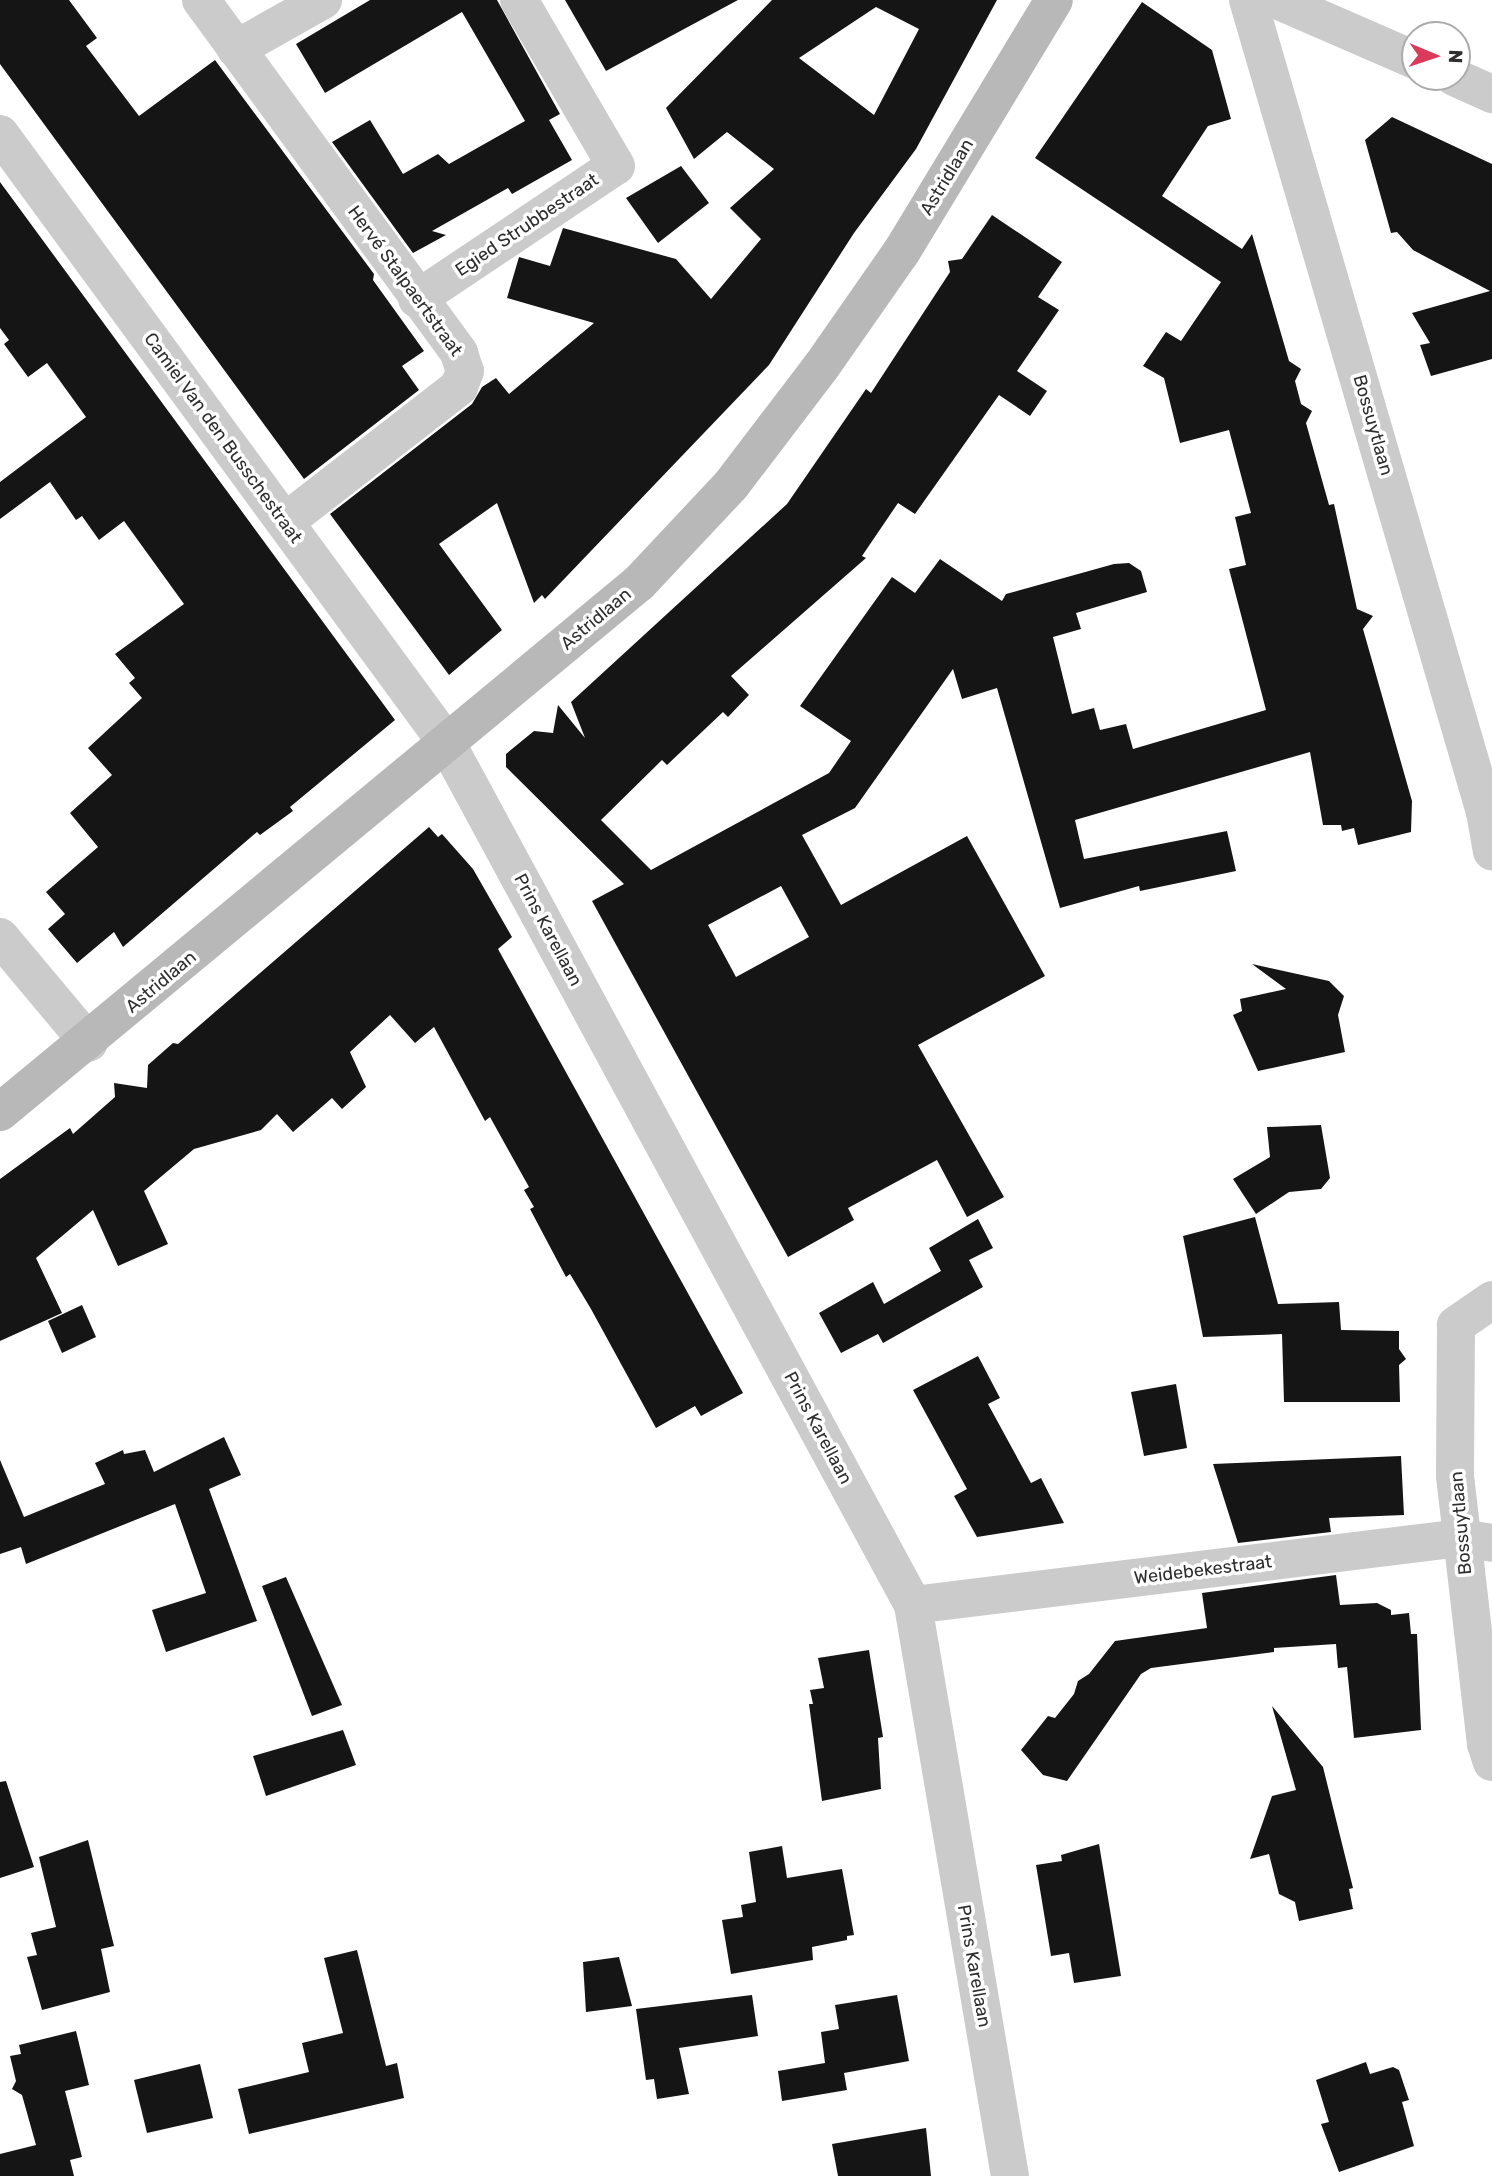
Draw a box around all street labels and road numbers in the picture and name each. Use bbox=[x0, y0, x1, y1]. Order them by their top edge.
street label: Astridlaan bbox=[916, 135, 978, 219]
street label: Egied Strubbestraat bbox=[451, 169, 603, 281]
street label: Hervé Stalpaertstraat bbox=[343, 202, 467, 360]
street label: Camiel Van den Busschestraat bbox=[139, 328, 307, 548]
street label: Bossuytlaan bbox=[1348, 372, 1398, 478]
street label: Astridlaan bbox=[556, 583, 636, 655]
street label: Prins Karellaan bbox=[509, 870, 587, 990]
street label: Astridlaan bbox=[121, 946, 201, 1018]
street label: Prins Karellaan bbox=[779, 1368, 857, 1488]
street label: Bossuytlaan bbox=[1446, 1470, 1476, 1576]
street label: Weidebekestraat bbox=[1133, 1551, 1273, 1589]
street label: Prins Karellaan bbox=[953, 1903, 995, 2029]

